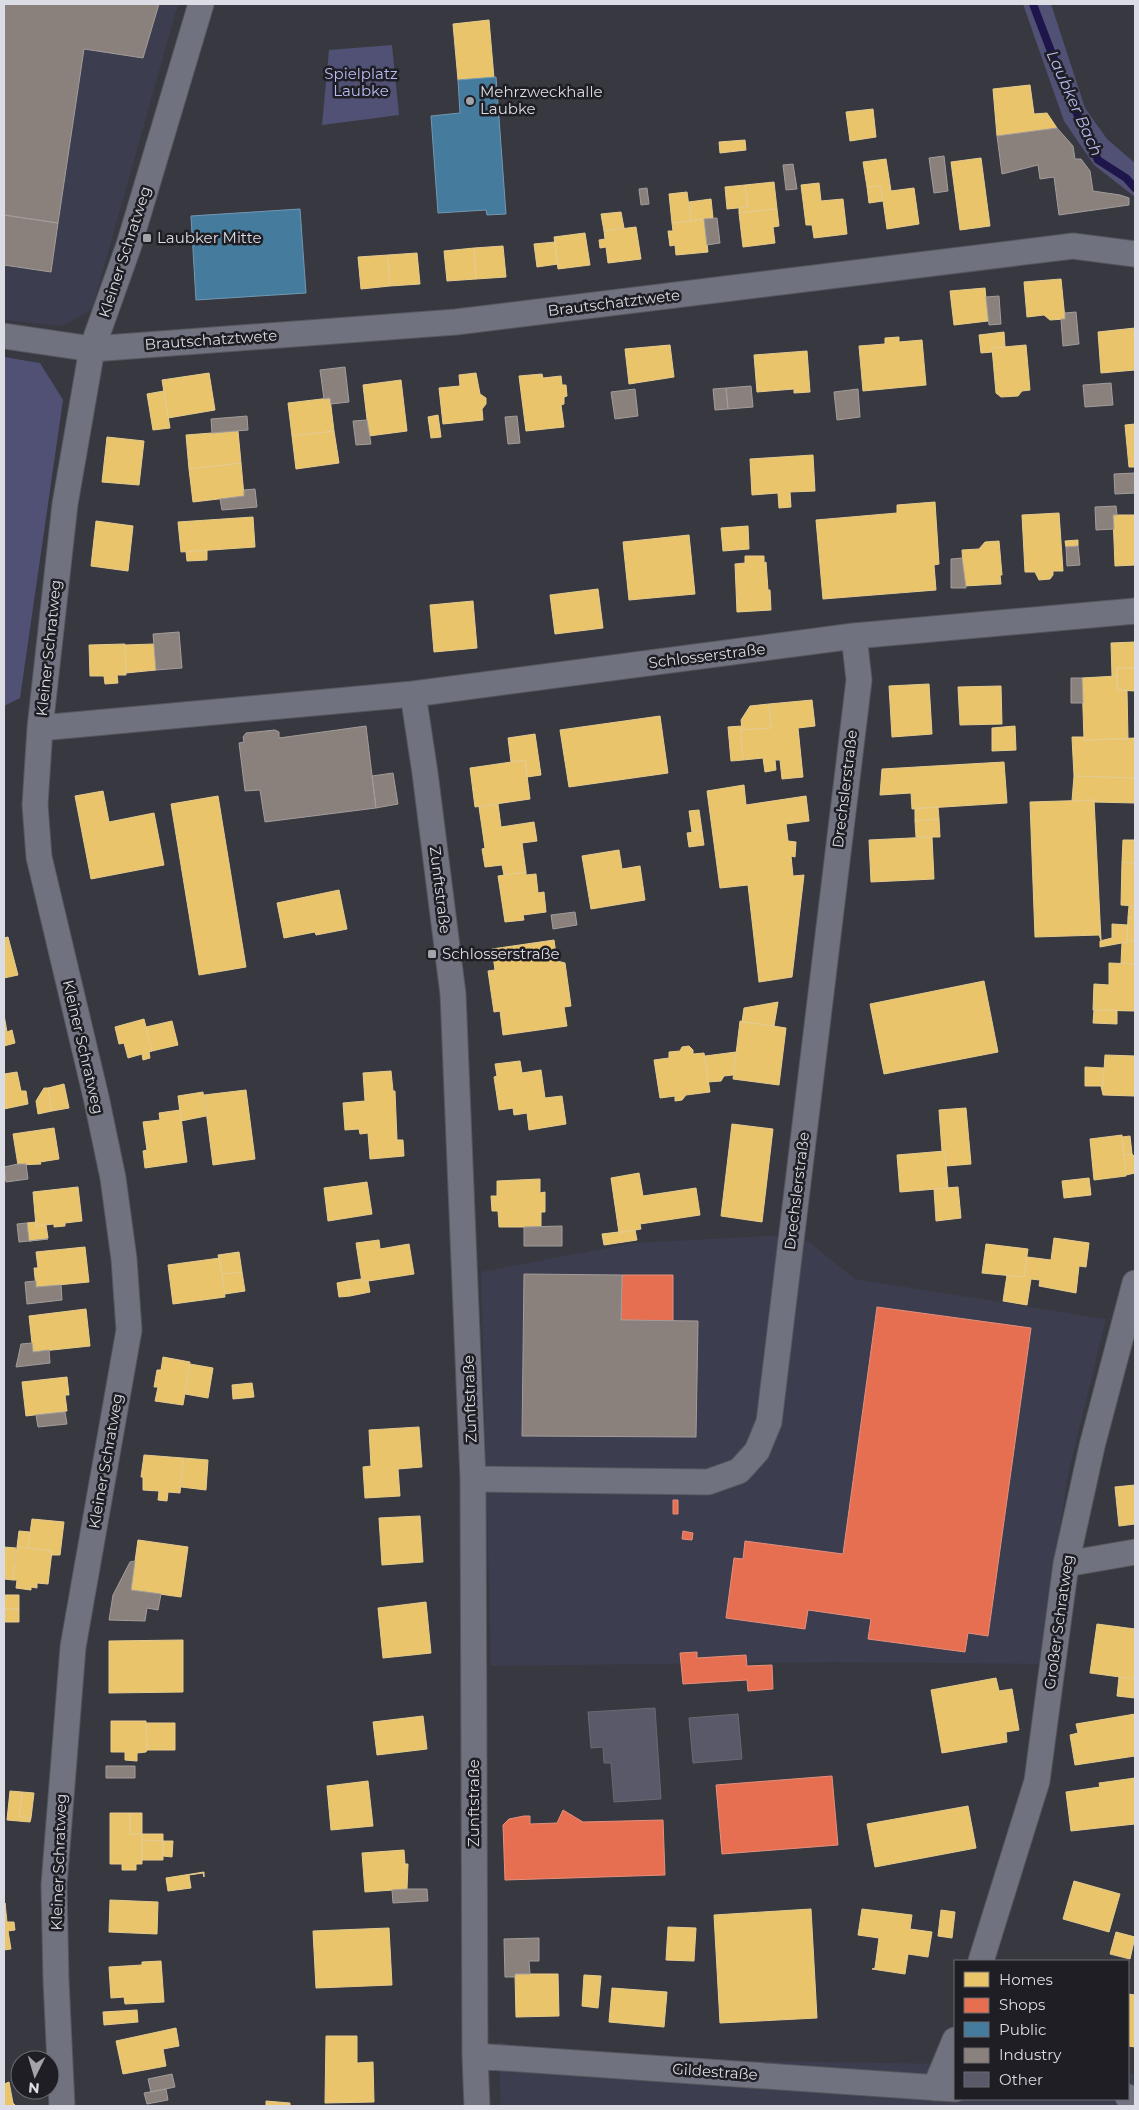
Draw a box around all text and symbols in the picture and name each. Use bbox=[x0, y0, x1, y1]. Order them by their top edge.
water label: Laubker Bach bbox=[1043, 47, 1106, 159]
park label: Spielplatz Laubke bbox=[324, 64, 398, 100]
place label: Mehrzweckhalle Laubke bbox=[480, 82, 603, 118]
marker: Mehrzweckhalle Laubke bbox=[464, 95, 476, 107]
street label: Kleiner Schratweg bbox=[94, 184, 155, 320]
place label: Laubker Mitte bbox=[157, 228, 262, 247]
marker: Laubker Mitte bbox=[141, 232, 153, 244]
street label: Brautschatztwete bbox=[547, 285, 681, 320]
street label: Brautschatztwete bbox=[144, 325, 278, 354]
street label: Kleiner Schratweg bbox=[32, 579, 65, 717]
street label: Schlosserstraße bbox=[647, 639, 766, 672]
street label: Drechslerstraße bbox=[828, 729, 861, 849]
street label: Zunftstraße bbox=[426, 845, 455, 935]
place label: Schlosserstraße bbox=[442, 944, 560, 963]
marker: Schlosserstraße bbox=[426, 948, 438, 960]
street label: Kleiner Schratweg bbox=[59, 978, 108, 1116]
street label: Drechslerstraße bbox=[780, 1131, 813, 1251]
street label: Zunftstraße bbox=[458, 1355, 481, 1443]
street label: Kleiner Schratweg bbox=[84, 1392, 127, 1530]
street label: Großer Schratweg bbox=[1040, 1553, 1077, 1691]
street label: Zunftstraße bbox=[464, 1759, 483, 1847]
street label: Kleiner Schratweg bbox=[47, 1793, 70, 1931]
legend bbox=[954, 1960, 1129, 2100]
text: Homes bbox=[999, 1970, 1053, 1989]
text: Shops bbox=[999, 1995, 1045, 2014]
text: Public bbox=[999, 2020, 1047, 2039]
text: Industry bbox=[999, 2045, 1062, 2064]
north arrow bbox=[10, 2050, 60, 2100]
street label: Gildestraße bbox=[672, 2059, 758, 2084]
text: Other bbox=[999, 2070, 1043, 2089]
text: N bbox=[27, 2078, 40, 2097]

